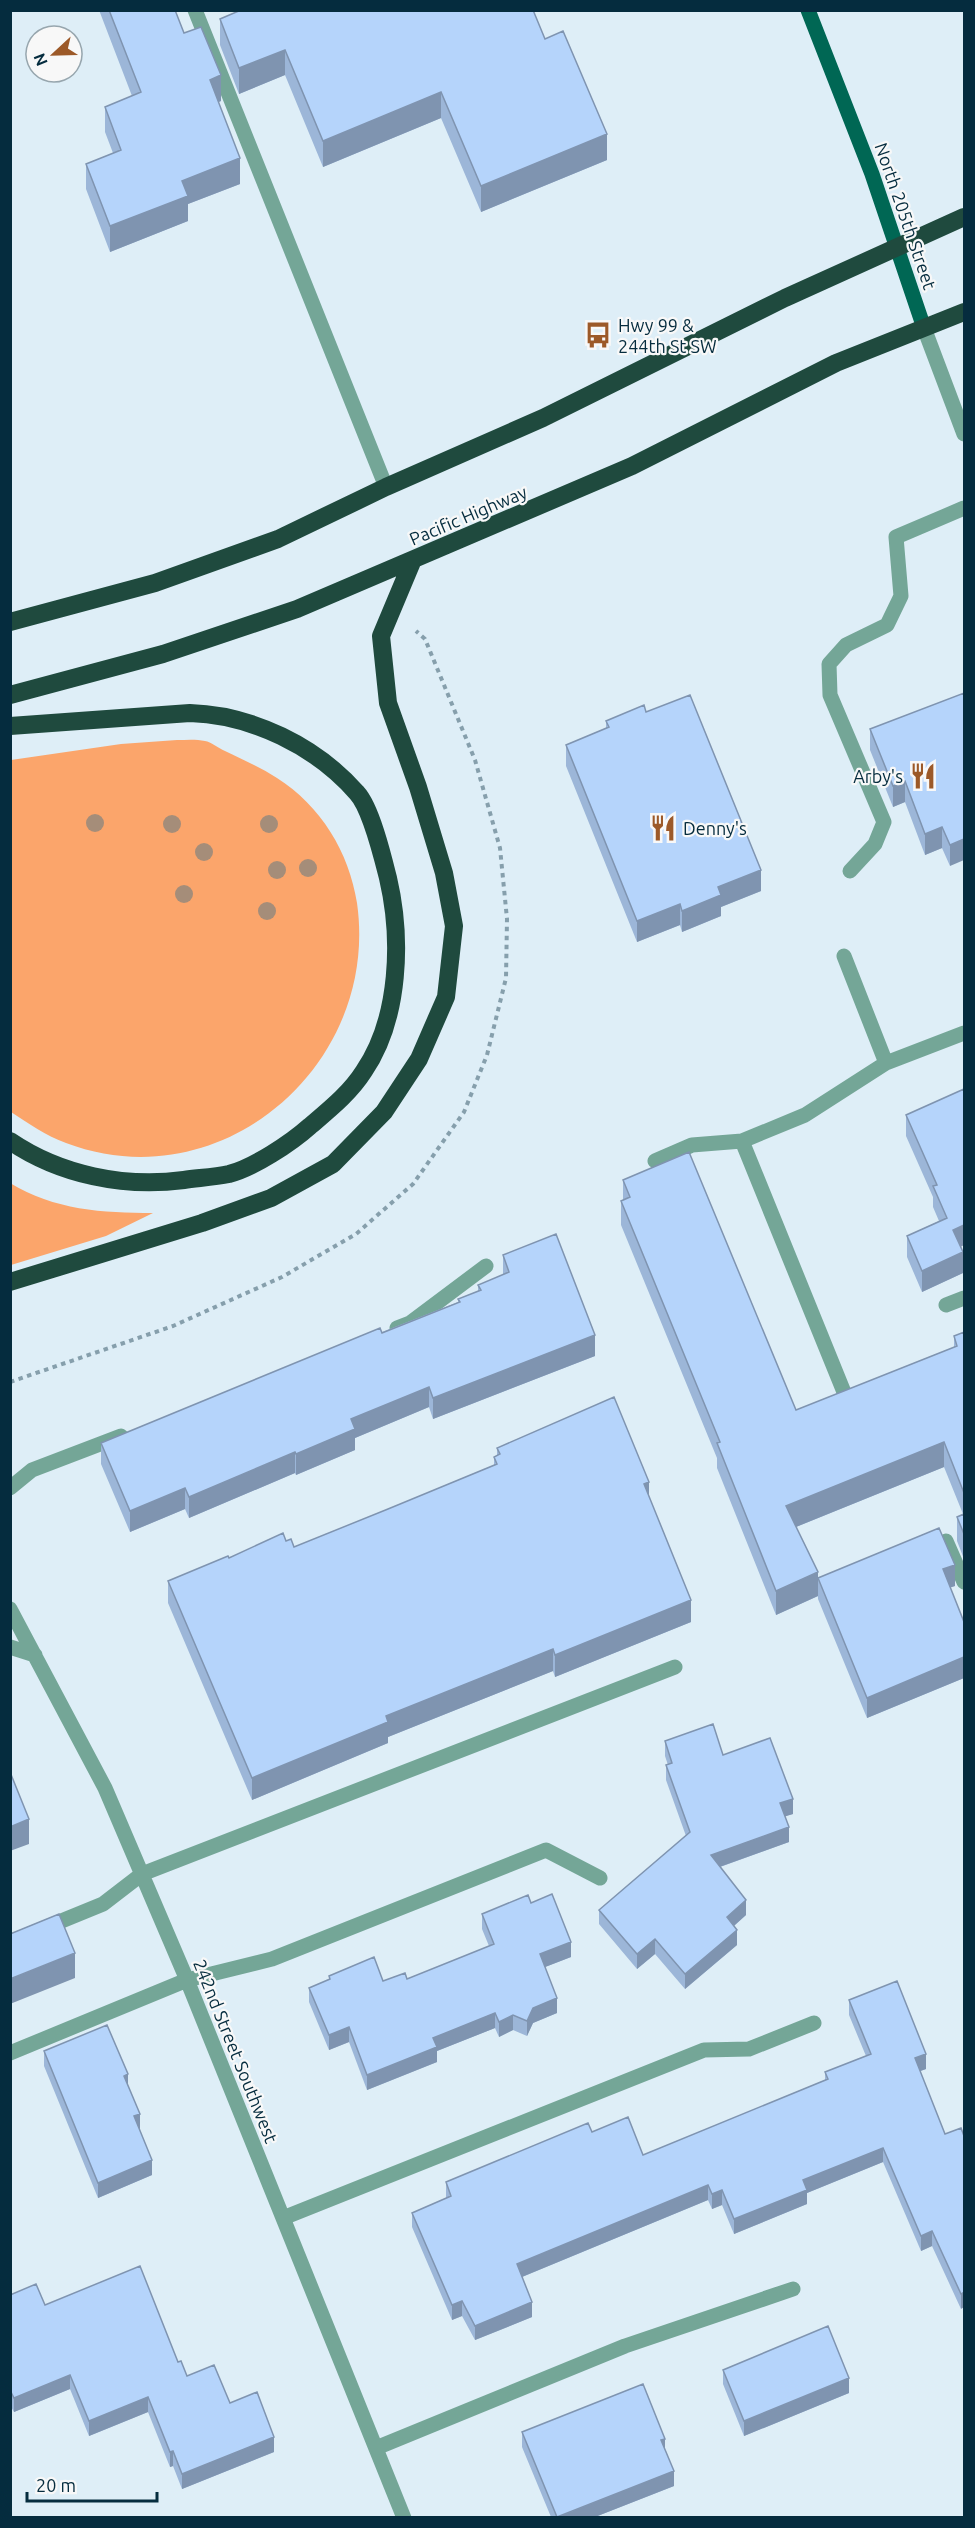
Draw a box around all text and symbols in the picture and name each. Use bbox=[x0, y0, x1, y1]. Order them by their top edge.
north arrow bbox=[24, 24, 84, 84]
text: N bbox=[30, 51, 51, 69]
street label: North 205th Street bbox=[871, 140, 941, 292]
place label: Hwy 99 & 244th St SW bbox=[618, 315, 717, 356]
bus stop icon: Hwy 99 & 244th St SW bbox=[583, 320, 613, 350]
street label: Pacific Highway bbox=[406, 481, 530, 549]
restaurant icon: Arby's bbox=[908, 761, 938, 791]
place label: Arby's bbox=[853, 766, 903, 786]
restaurant icon: Denny's bbox=[648, 813, 678, 843]
place label: Denny's bbox=[683, 818, 747, 838]
street label: 242nd Street Southwest bbox=[190, 1956, 282, 2146]
scale bar bbox=[27, 2465, 158, 2503]
text: 20 m bbox=[36, 2475, 76, 2495]

